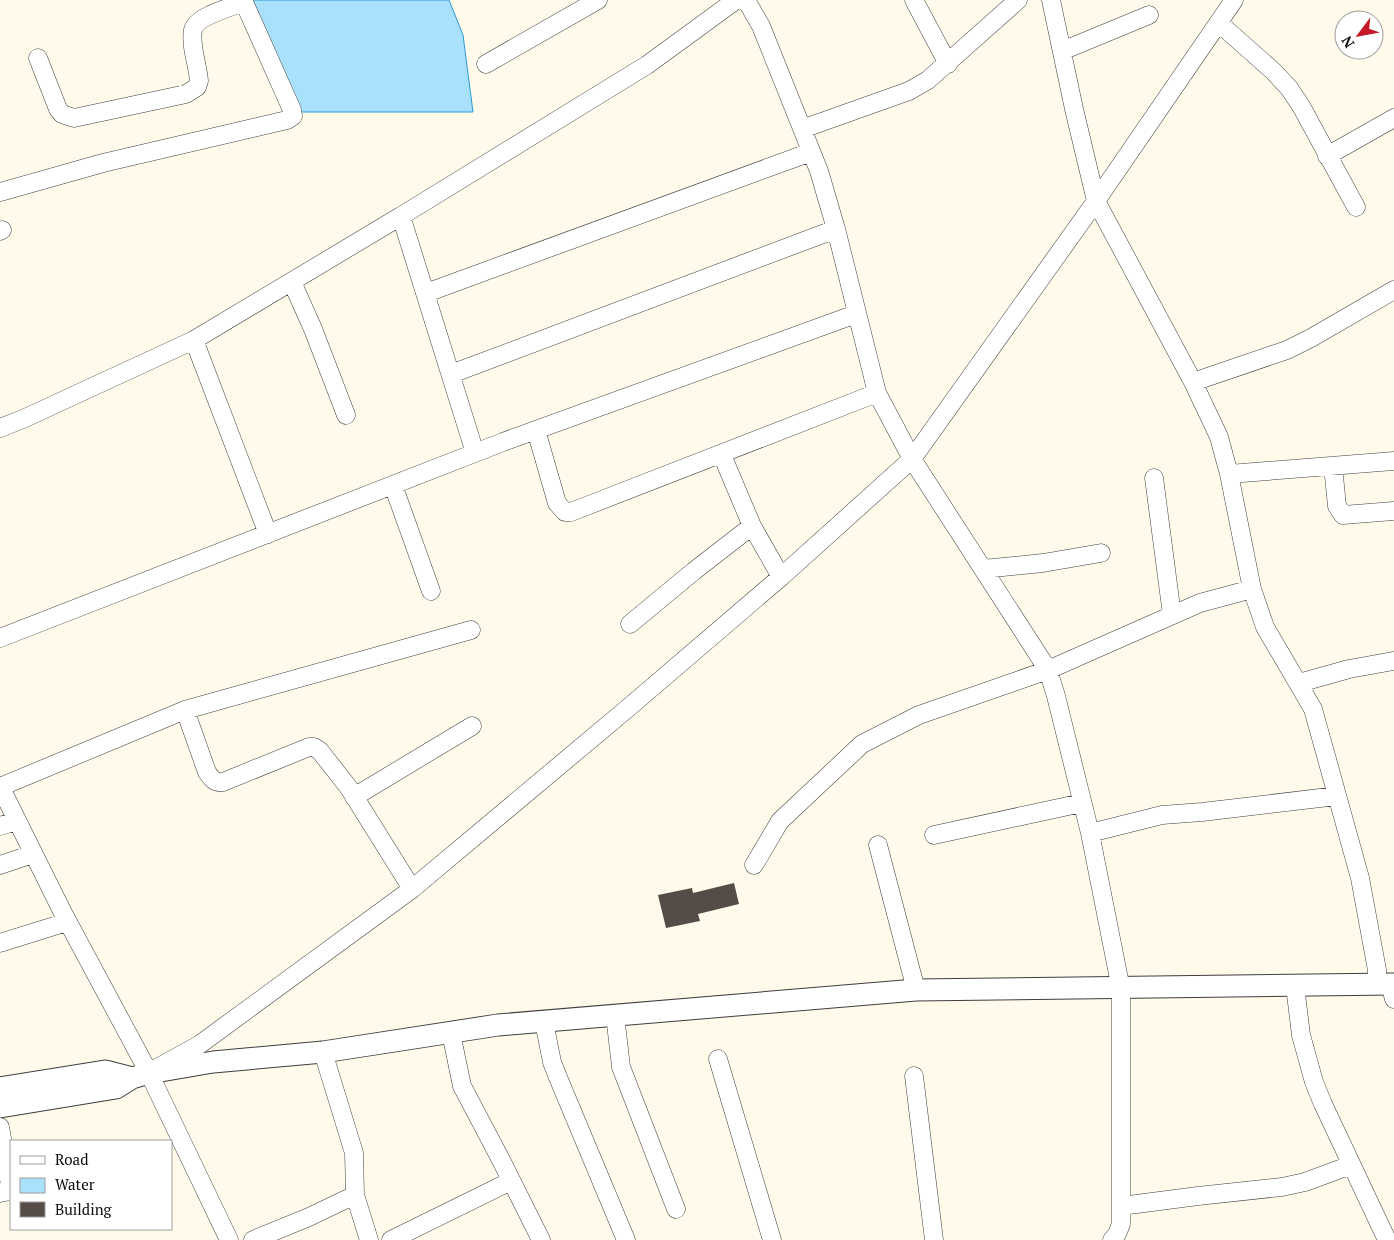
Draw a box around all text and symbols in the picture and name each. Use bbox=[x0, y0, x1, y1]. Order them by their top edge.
north arrow bbox=[1334, 10, 1384, 60]
text: N bbox=[1336, 32, 1358, 52]
legend bbox=[10, 1140, 172, 1230]
text: Road bbox=[55, 1149, 88, 1169]
text: Water bbox=[55, 1174, 95, 1194]
text: Building bbox=[55, 1199, 113, 1219]

